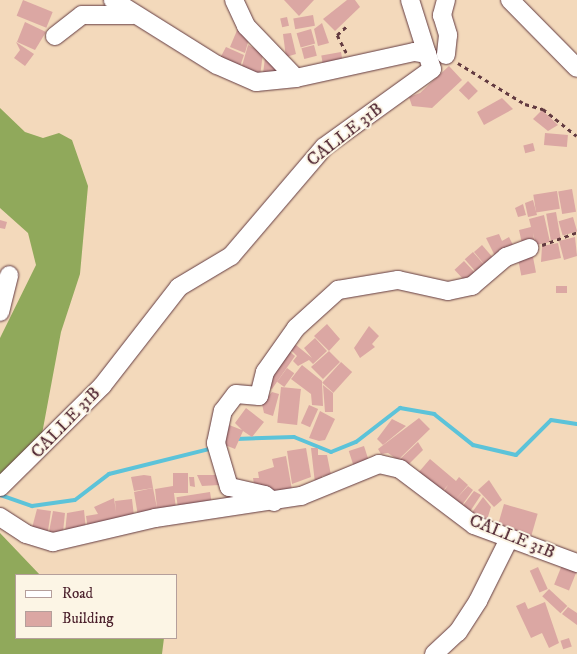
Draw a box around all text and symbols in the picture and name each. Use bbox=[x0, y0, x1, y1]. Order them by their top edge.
street label: CALLE 31B bbox=[303, 99, 387, 171]
street label: CALLE 31B bbox=[27, 383, 105, 463]
street label: CALLE 31B bbox=[466, 510, 558, 564]
legend bbox=[15, 574, 178, 639]
text: Road bbox=[62, 584, 93, 603]
text: Building bbox=[62, 609, 114, 628]

